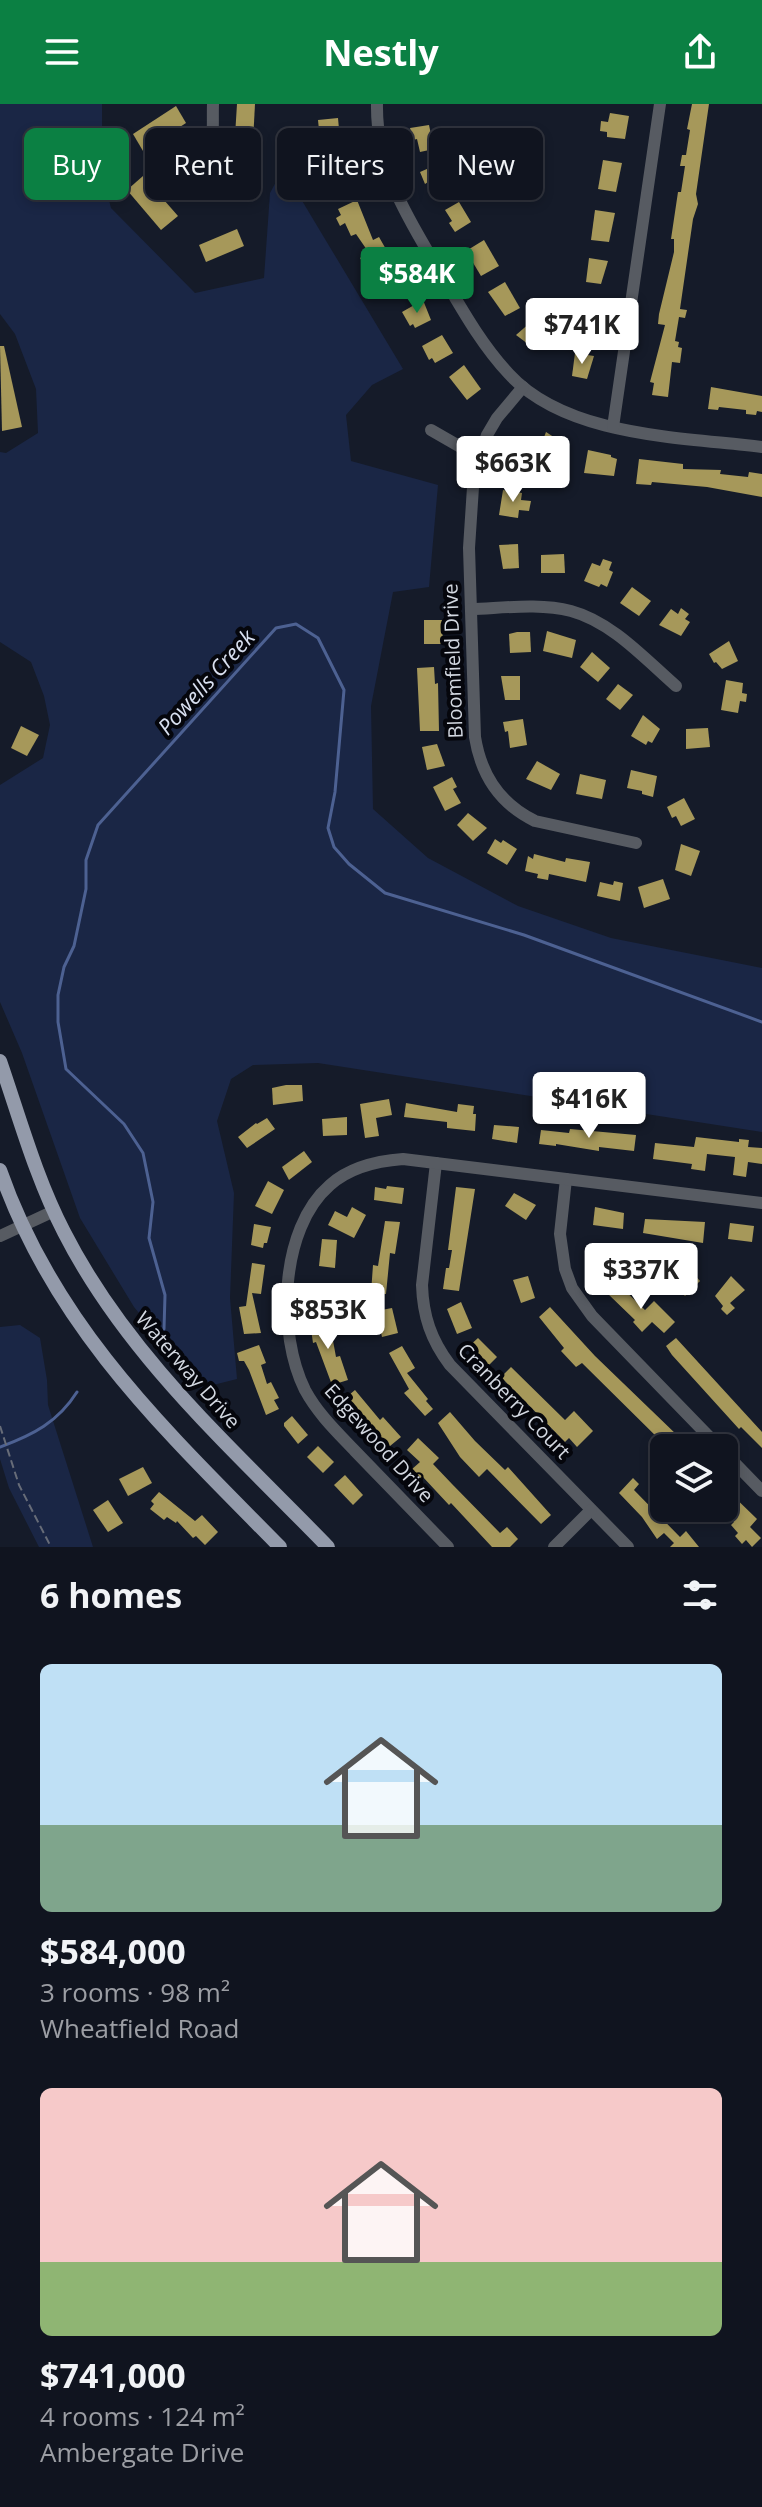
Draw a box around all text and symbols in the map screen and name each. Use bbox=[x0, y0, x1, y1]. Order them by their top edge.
text: Nestly bbox=[323, 28, 439, 77]
icon: menu bbox=[40, 30, 84, 74]
icon: share bbox=[678, 30, 722, 74]
chip: Buy bbox=[24, 128, 129, 200]
chip: Rent bbox=[145, 128, 261, 200]
chip: Filters bbox=[277, 128, 413, 200]
chip: New bbox=[429, 128, 543, 200]
pin: $584K bbox=[361, 247, 473, 315]
text: $584K bbox=[379, 255, 455, 291]
pin: $741K bbox=[526, 298, 638, 366]
text: $741K bbox=[544, 306, 620, 342]
pin: $663K bbox=[457, 436, 569, 504]
text: $663K bbox=[475, 444, 551, 480]
street label: Bloomfield Drive bbox=[436, 583, 469, 739]
water label: Powells Creek bbox=[150, 621, 261, 740]
pin: $416K bbox=[533, 1072, 645, 1140]
text: $416K bbox=[551, 1080, 627, 1116]
pin: $337K bbox=[585, 1243, 697, 1311]
text: $337K bbox=[603, 1251, 679, 1287]
pin: $853K bbox=[272, 1283, 384, 1351]
text: $853K bbox=[290, 1291, 366, 1327]
street label: Waterway Drive bbox=[130, 1305, 247, 1434]
street label: Cranberry Court bbox=[452, 1337, 577, 1464]
street label: Edgewood Drive bbox=[319, 1377, 440, 1508]
map controls bbox=[650, 1434, 738, 1522]
button: layers bbox=[650, 1434, 738, 1522]
text: 6 homes bbox=[40, 1572, 182, 1618]
icon: filters bbox=[678, 1573, 722, 1617]
icon: home bbox=[309, 1716, 453, 1860]
text: $584,000 bbox=[40, 1928, 186, 1974]
text: 3 rooms · 98 m² bbox=[40, 1974, 230, 2010]
text: Wheatfield Road bbox=[40, 2010, 239, 2046]
icon: home bbox=[309, 2140, 453, 2284]
text: $741,000 bbox=[40, 2352, 186, 2398]
text: 4 rooms · 124 m² bbox=[40, 2398, 245, 2434]
text: Ambergate Drive bbox=[40, 2434, 244, 2470]

